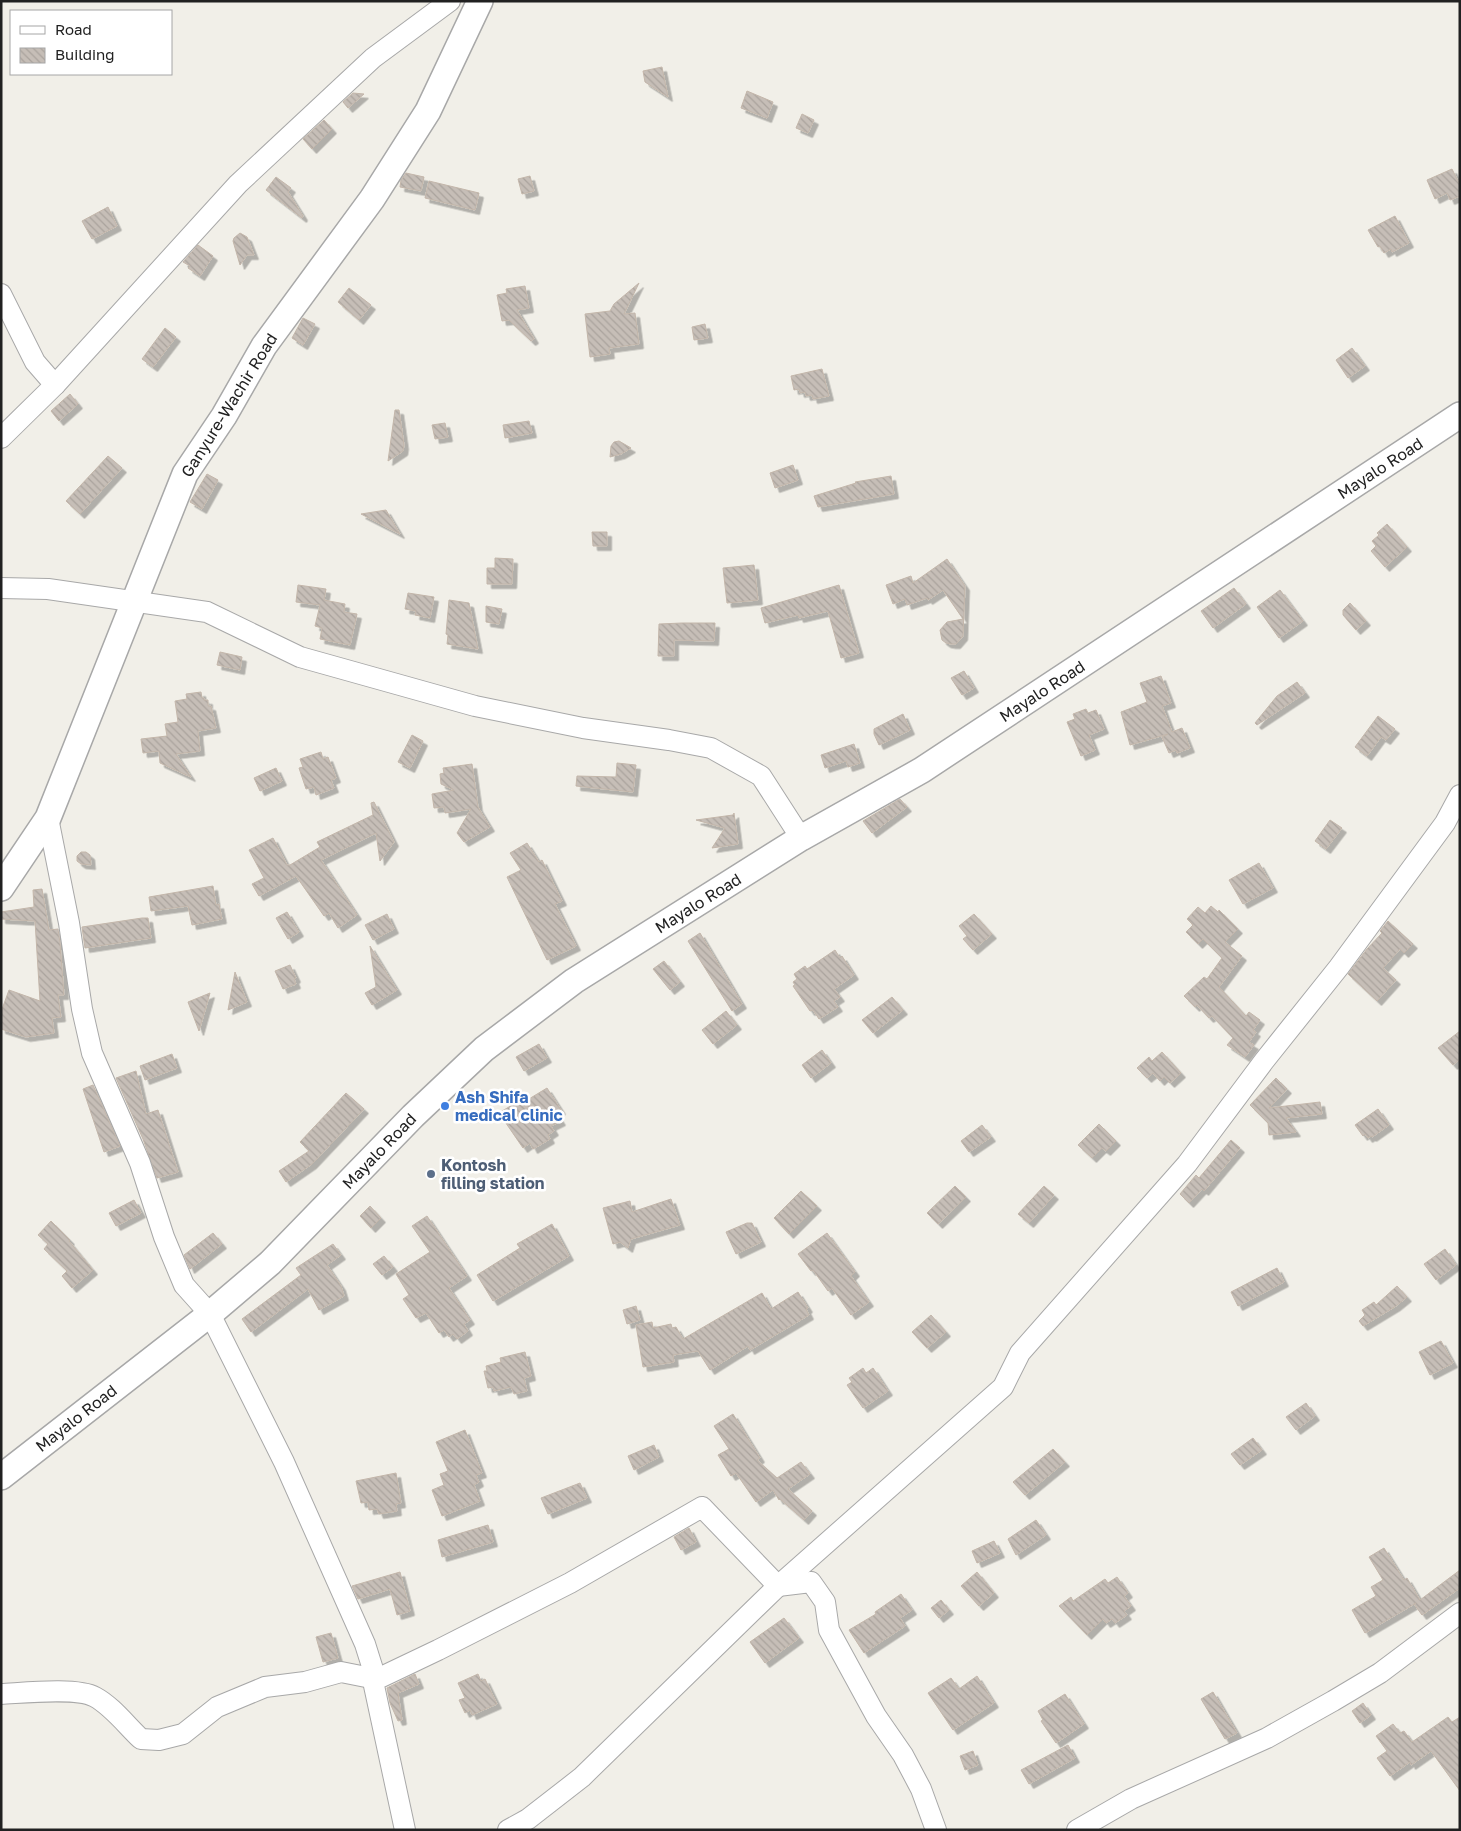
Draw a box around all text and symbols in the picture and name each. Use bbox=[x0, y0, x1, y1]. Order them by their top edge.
legend bbox=[10, 10, 172, 75]
text: Road bbox=[55, 20, 92, 38]
text: Building bbox=[55, 45, 115, 63]
street label: Ganyure-Wachir Road bbox=[177, 329, 281, 481]
street label: Mayalo Road bbox=[1334, 433, 1426, 503]
street label: Mayalo Road bbox=[996, 656, 1088, 726]
street label: Mayalo Road bbox=[651, 869, 745, 937]
place label: Ash Shifa medical clinic bbox=[455, 1087, 563, 1125]
marker: Ash Shifa medical clinic bbox=[439, 1100, 451, 1112]
street label: Mayalo Road bbox=[338, 1109, 420, 1193]
place label: Kontosh filling station bbox=[441, 1155, 544, 1193]
marker: Kontosh filling station bbox=[425, 1168, 437, 1180]
street label: Mayalo Road bbox=[31, 1380, 121, 1456]

